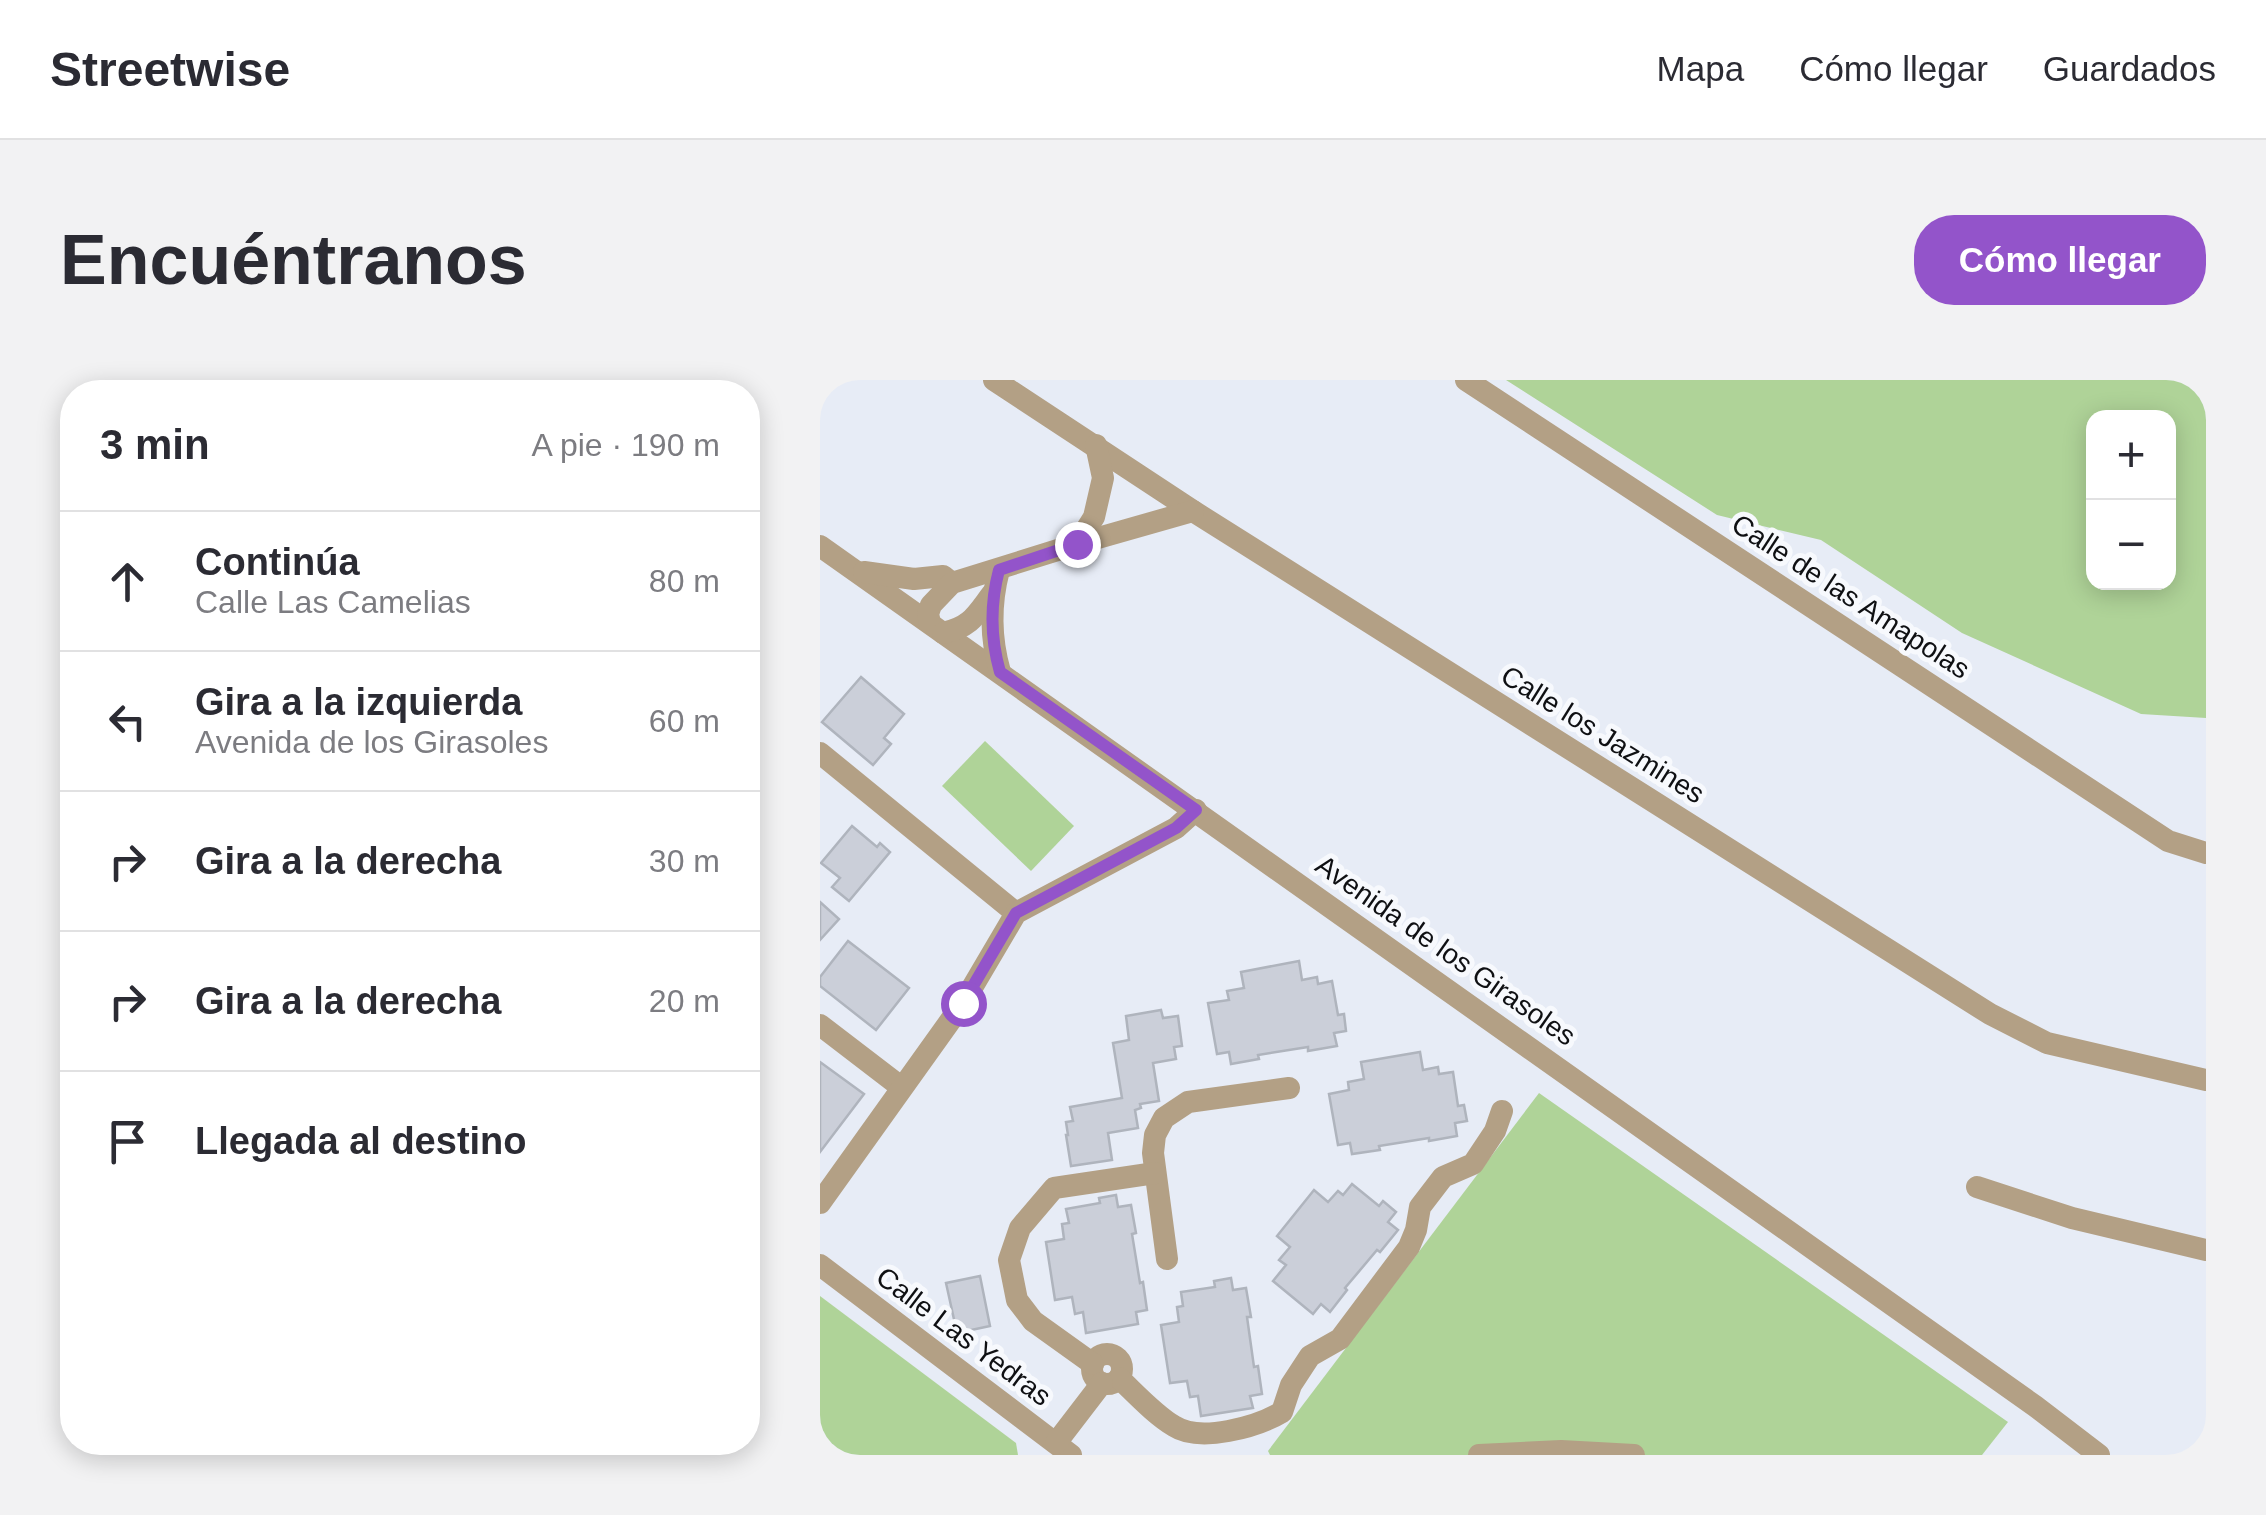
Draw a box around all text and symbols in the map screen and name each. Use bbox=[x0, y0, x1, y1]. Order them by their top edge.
text: Streetwise bbox=[50, 43, 290, 96]
text: Mapa bbox=[1657, 49, 1744, 88]
text: Cómo llegar bbox=[1799, 49, 1988, 88]
text: Guardados bbox=[2043, 49, 2216, 88]
button: Cómo llegar bbox=[1914, 215, 2206, 305]
text: Encuéntranos bbox=[60, 221, 527, 299]
map controls bbox=[2086, 410, 2176, 590]
button: + bbox=[2086, 410, 2176, 500]
text: 3 min bbox=[100, 421, 210, 468]
text: A pie · 190 m bbox=[531, 427, 720, 463]
button: − bbox=[2086, 500, 2176, 590]
street label: Calle de las Amapolas bbox=[1726, 508, 1975, 685]
route end bbox=[1055, 522, 1101, 568]
text: Continúa bbox=[195, 541, 360, 583]
icon: ahead bbox=[100, 554, 155, 609]
text: 80 m bbox=[649, 563, 720, 599]
text: Calle Las Camelias bbox=[195, 584, 471, 620]
street label: Calle los Jazmines bbox=[1496, 659, 1710, 809]
text: Gira a la izquierda bbox=[195, 681, 522, 723]
icon: left bbox=[100, 694, 155, 749]
text: 60 m bbox=[649, 703, 720, 739]
text: Avenida de los Girasoles bbox=[195, 724, 548, 760]
icon: right bbox=[100, 834, 155, 889]
text: Gira a la derecha bbox=[195, 840, 501, 882]
text: 30 m bbox=[649, 843, 720, 879]
street label: Avenida de los Girasoles bbox=[1310, 849, 1581, 1052]
icon: right bbox=[100, 974, 155, 1029]
text: Gira a la derecha bbox=[195, 980, 501, 1022]
route start bbox=[941, 981, 987, 1027]
text: 20 m bbox=[649, 983, 720, 1019]
icon: arrive bbox=[100, 1114, 155, 1169]
text: Llegada al destino bbox=[195, 1120, 527, 1162]
street label: Calle Las Yedras bbox=[870, 1261, 1057, 1412]

